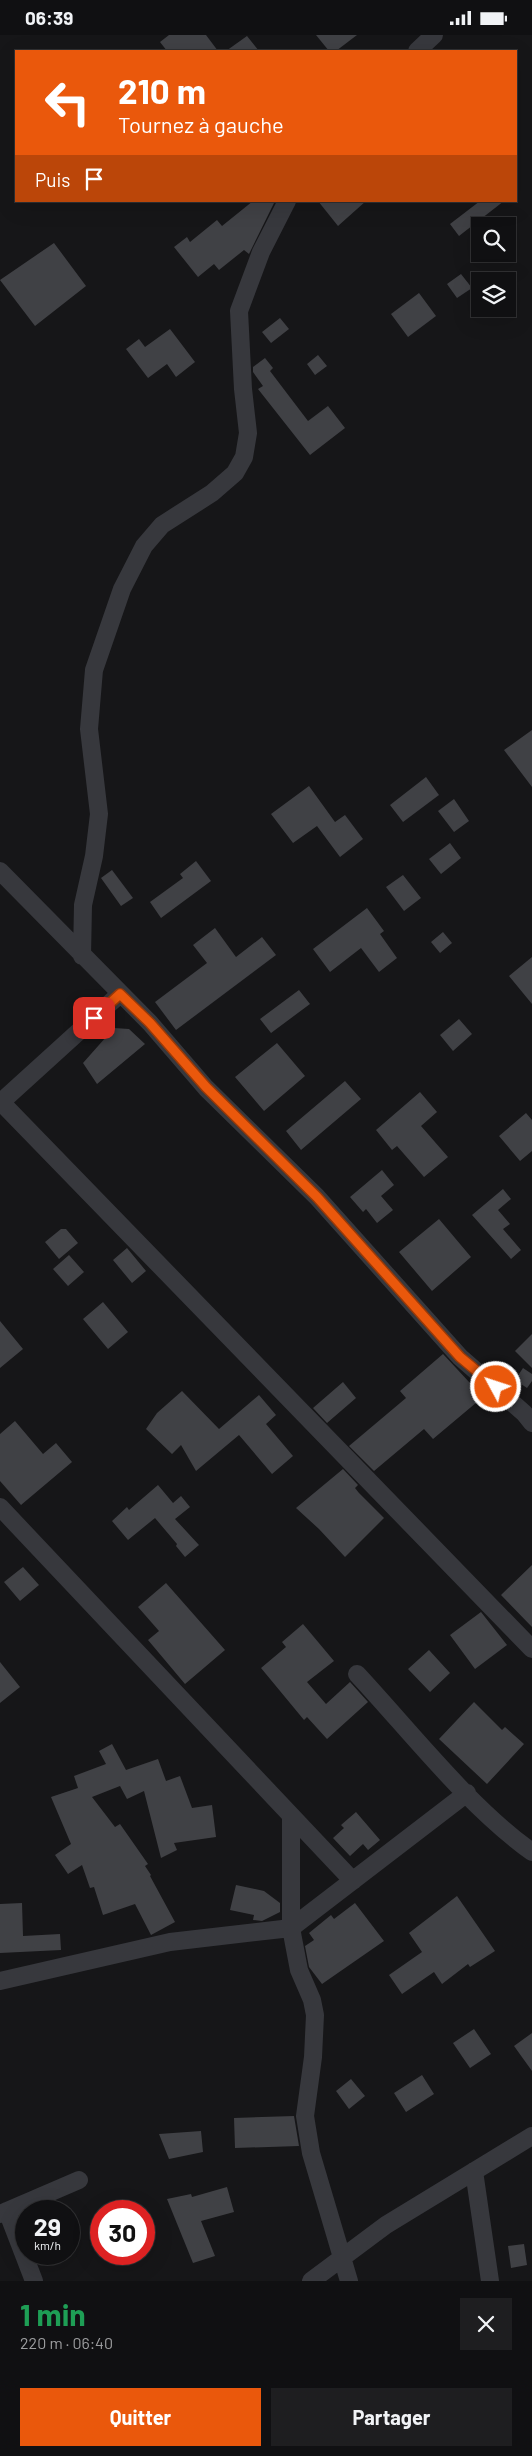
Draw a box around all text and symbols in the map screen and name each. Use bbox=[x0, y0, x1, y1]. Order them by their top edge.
text: 06:39 bbox=[25, 6, 73, 29]
text: 210 m bbox=[118, 69, 206, 111]
icon: left bbox=[35, 70, 100, 135]
text: Tournez à gauche bbox=[118, 111, 284, 137]
icon: arrive bbox=[80, 165, 108, 193]
text: Puis bbox=[35, 168, 70, 191]
map controls bbox=[471, 217, 516, 317]
button: search bbox=[471, 217, 516, 262]
button: layers bbox=[471, 272, 516, 317]
pin bbox=[73, 997, 115, 1039]
icon: arrive bbox=[80, 1004, 108, 1032]
position arrow bbox=[469, 1360, 521, 1412]
speed limit sign: 30 bbox=[90, 2200, 155, 2265]
text: 29 bbox=[34, 2211, 61, 2241]
text: km/h bbox=[34, 2238, 61, 2252]
text: 1 min bbox=[20, 2296, 86, 2332]
button: close bbox=[460, 2298, 512, 2350]
text: 220 m · 06:40 bbox=[20, 2333, 113, 2352]
button: Quitter bbox=[20, 2388, 261, 2446]
button: Partager bbox=[271, 2388, 512, 2446]

